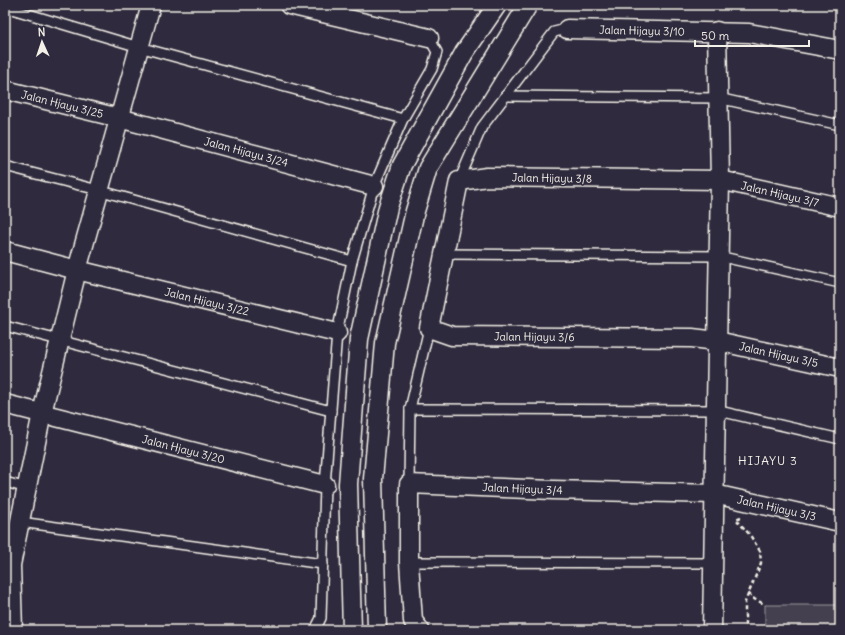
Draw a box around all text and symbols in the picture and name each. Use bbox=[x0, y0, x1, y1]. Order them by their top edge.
north arrow bbox=[22, 22, 62, 62]
scale bar bbox=[695, 22, 809, 48]
street label: Jalan Hijayu 3/10 bbox=[599, 23, 685, 39]
text: N bbox=[37, 25, 46, 39]
text: 50 m bbox=[701, 28, 730, 43]
street label: Jalan Hjayu 3/25 bbox=[20, 87, 105, 121]
street label: Jalan Hijayu 3/24 bbox=[203, 134, 290, 170]
street label: Jalan Hijayu 3/8 bbox=[512, 170, 592, 186]
street label: Jalan Hijayu 3/7 bbox=[740, 178, 821, 210]
street label: Jalan Hijayu 3/22 bbox=[163, 284, 250, 318]
street label: Jalan Hijayu 3/6 bbox=[494, 329, 575, 344]
street label: Jalan Hijayu 3/5 bbox=[738, 339, 820, 370]
street label: Jalan Hjayu 3/20 bbox=[140, 432, 226, 466]
district label: HIJAYU 3 bbox=[738, 453, 798, 468]
street label: Jalan Hijayu 3/4 bbox=[482, 480, 563, 497]
street label: Jalan Hijayu 3/3 bbox=[736, 492, 818, 524]

